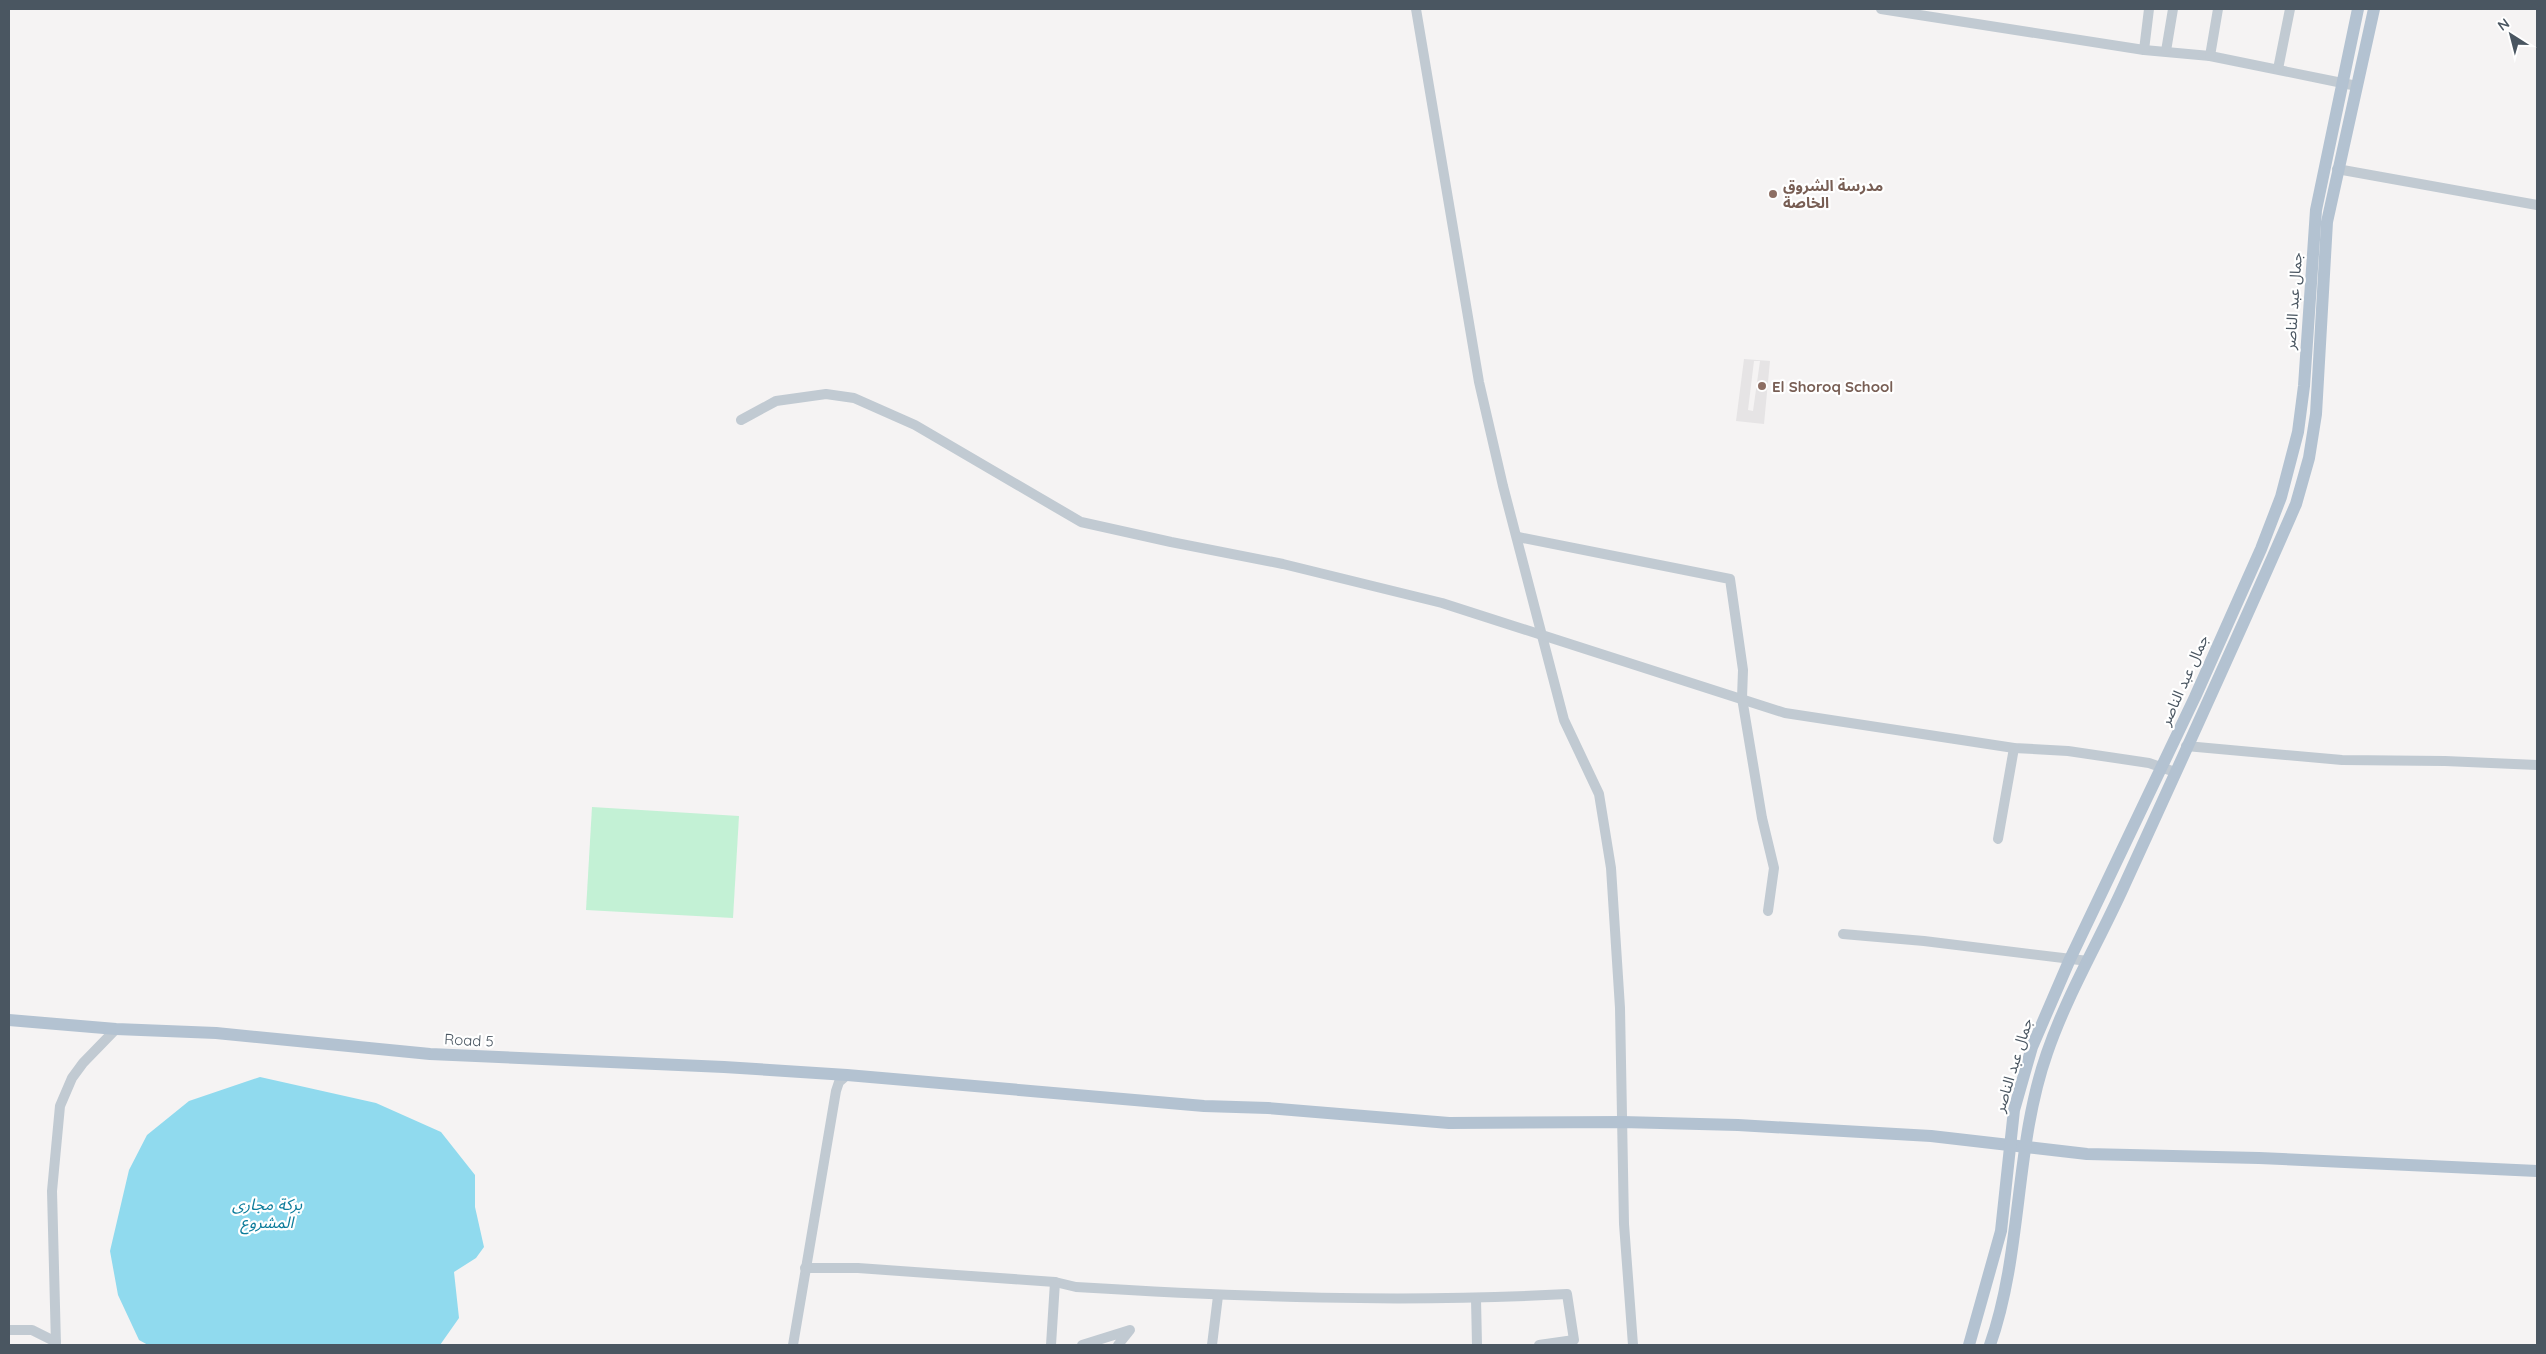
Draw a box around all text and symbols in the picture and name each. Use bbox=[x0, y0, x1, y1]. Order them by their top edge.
north arrow bbox=[2486, 10, 2536, 60]
text: N bbox=[2494, 14, 2513, 35]
place label: مدرسة الشروق الخاصة bbox=[1783, 176, 1883, 212]
marker: مدرسة الشروق الخاصة bbox=[1767, 188, 1779, 200]
street label: جمال عبد الناصر bbox=[2280, 251, 2306, 351]
place label: El Shoroq School bbox=[1772, 377, 1893, 396]
marker: El Shoroq School bbox=[1756, 380, 1768, 392]
street label: جمال عبد الناصر bbox=[2155, 631, 2213, 729]
street label: جمال عبد الناصر bbox=[1989, 1015, 2036, 1115]
street label: Road 5 bbox=[444, 1029, 494, 1051]
water label: بركة مجارى المشروع bbox=[232, 1194, 303, 1235]

